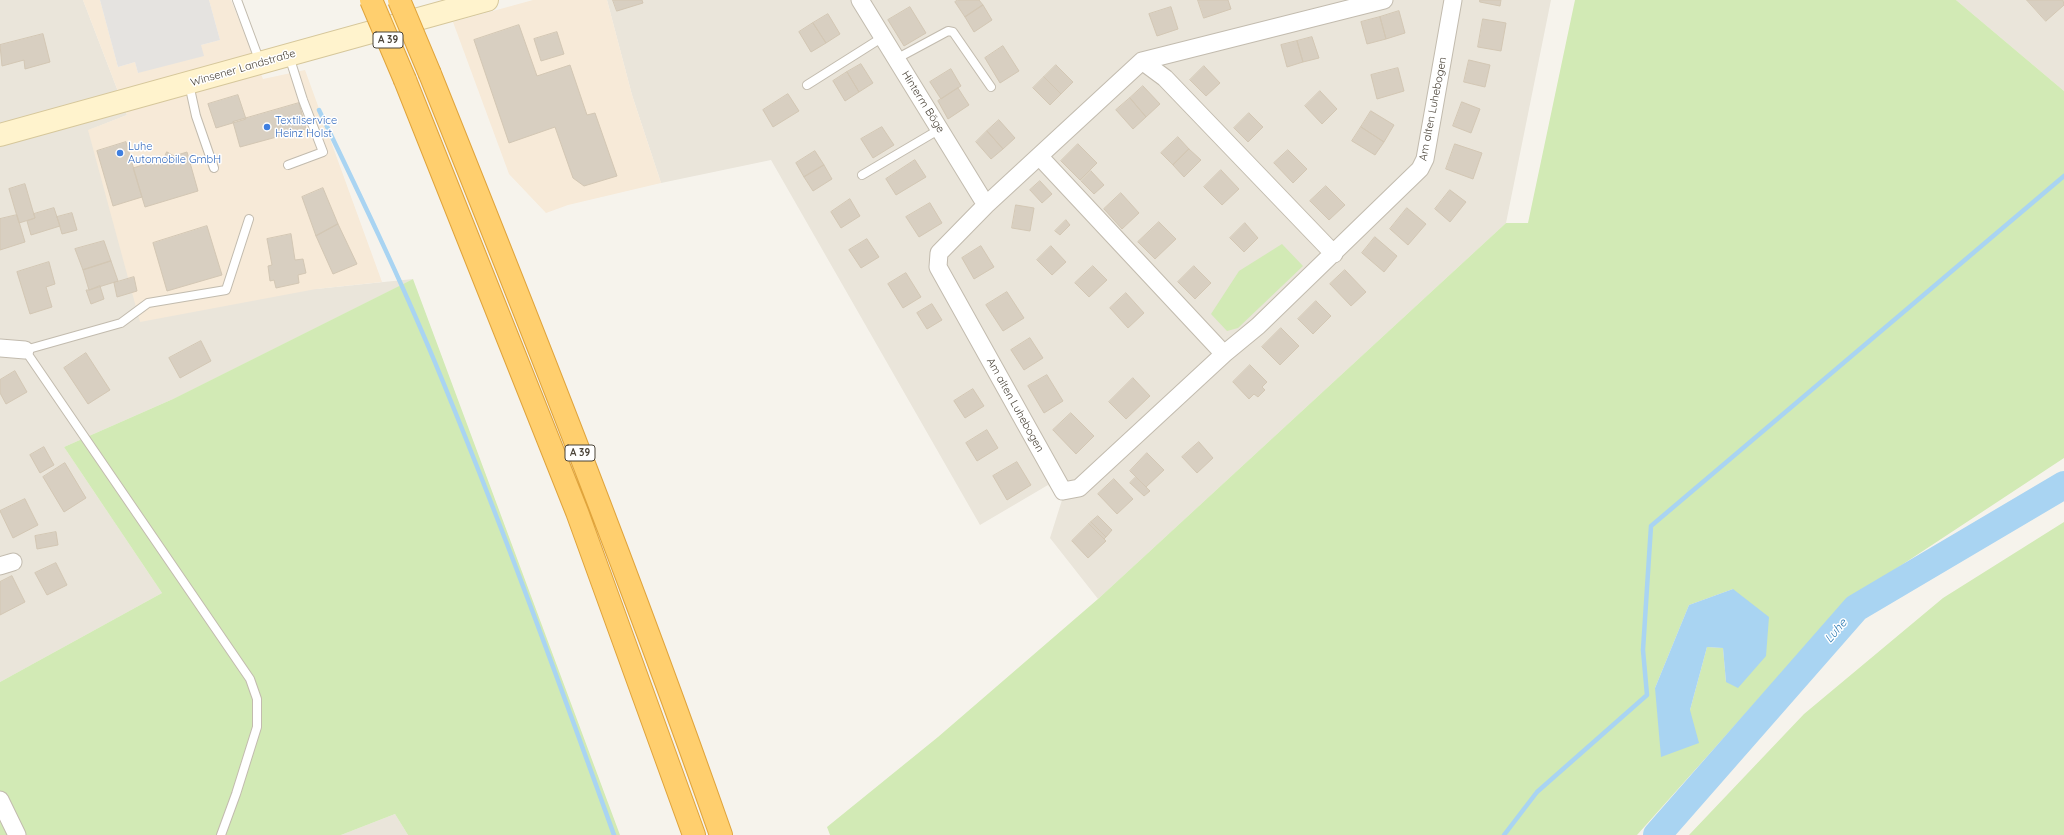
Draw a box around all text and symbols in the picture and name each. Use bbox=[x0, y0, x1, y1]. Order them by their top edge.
road number: A 39 bbox=[373, 32, 403, 48]
street label: Winsener Landstraße bbox=[189, 47, 297, 89]
street label: Am alten Luhebogen bbox=[1416, 56, 1450, 162]
street label: Hinterm Böge bbox=[899, 69, 947, 135]
place label: Textilservice Heinz Holst bbox=[275, 114, 337, 140]
marker: Textilservice Heinz Holst bbox=[262, 122, 272, 132]
place label: Luhe Automobile GmbH bbox=[128, 140, 221, 166]
marker: Luhe Automobile GmbH bbox=[115, 148, 125, 158]
street label: Am alten Luhebogen bbox=[984, 356, 1046, 454]
road number: A 39 bbox=[565, 445, 595, 461]
water label: Luhe bbox=[1822, 616, 1850, 646]

